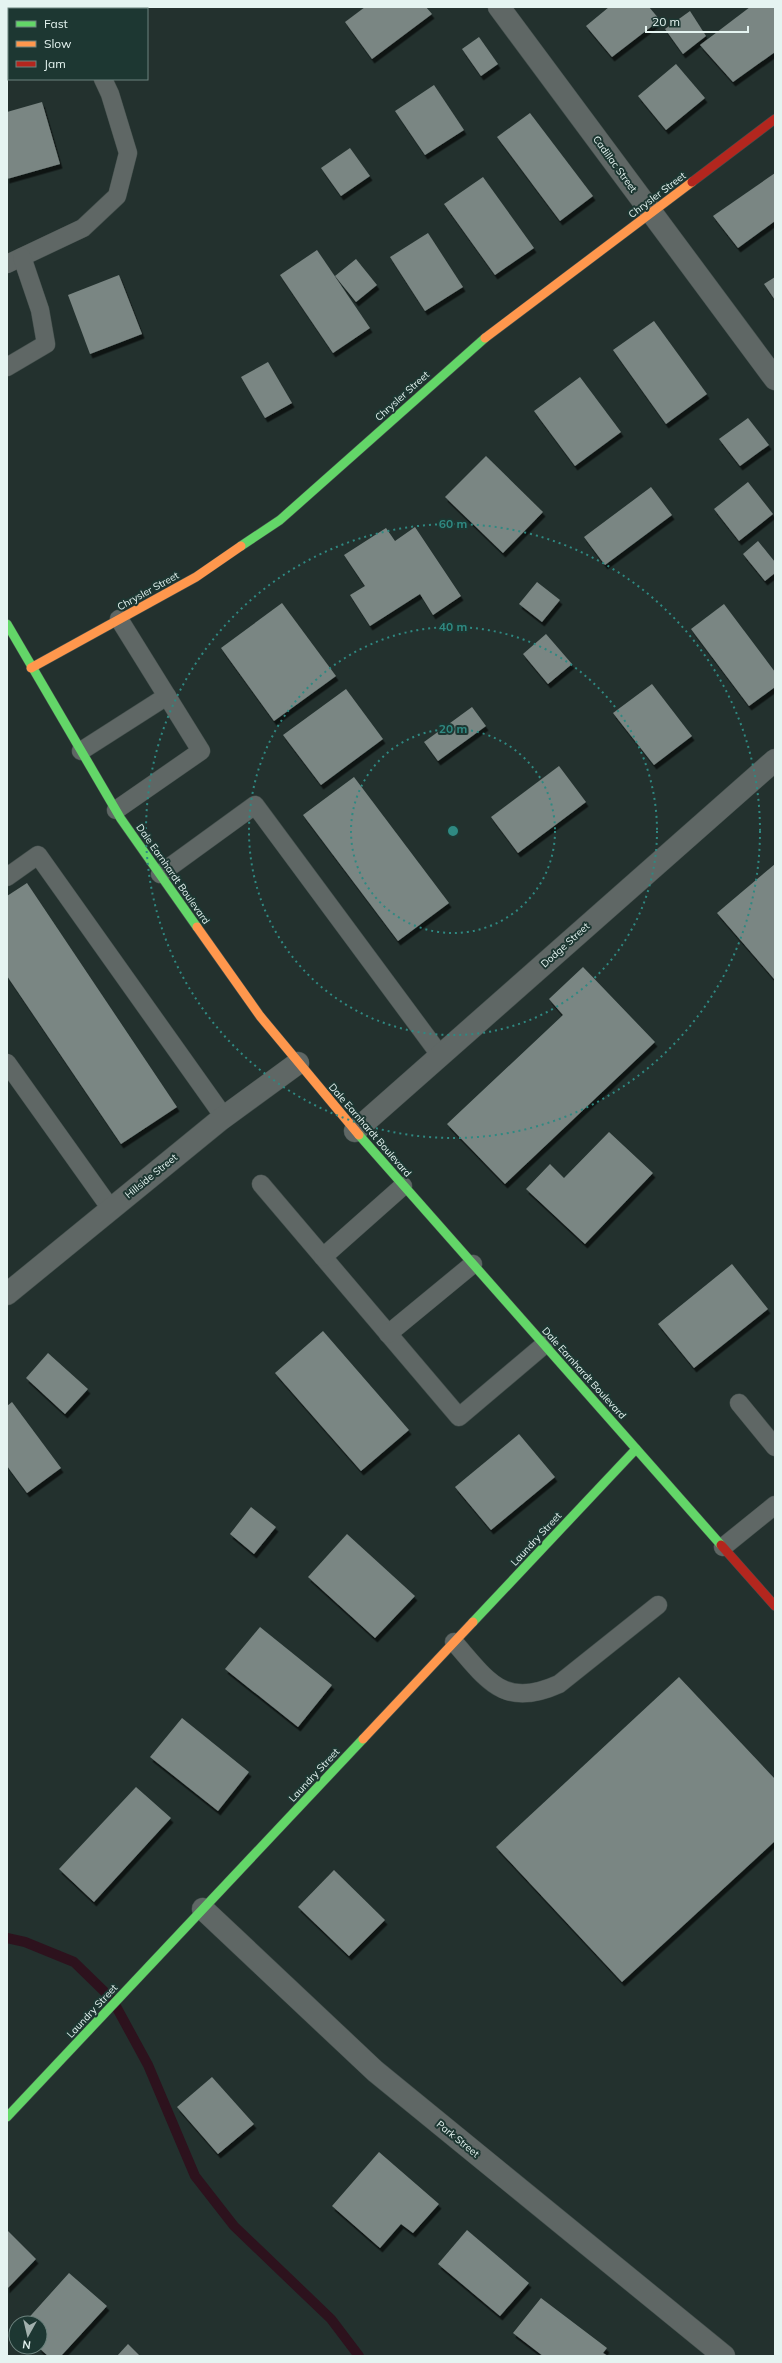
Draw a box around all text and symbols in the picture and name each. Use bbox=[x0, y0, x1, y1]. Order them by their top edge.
legend bbox=[8, 8, 148, 80]
scale bar bbox=[646, 8, 748, 34]
text: 20 m bbox=[652, 14, 680, 29]
text: Fast bbox=[44, 16, 68, 31]
text: Slow bbox=[44, 36, 72, 51]
text: Jam bbox=[44, 56, 66, 71]
street label: Cadillac Street bbox=[590, 133, 640, 195]
street label: Chrysler Street bbox=[626, 169, 689, 221]
street label: Chrysler Street bbox=[372, 368, 432, 424]
text: 60 m bbox=[439, 516, 467, 531]
street label: Chrysler Street bbox=[115, 568, 182, 613]
text: 40 m bbox=[439, 619, 467, 634]
text: 20 m bbox=[439, 721, 467, 736]
street label: Dale Earnhardt Boulevard bbox=[133, 821, 213, 927]
centre of rings bbox=[446, 824, 460, 838]
street label: Dodge Street bbox=[538, 919, 592, 970]
street label: Dale Earnhardt Boulevard bbox=[326, 1081, 414, 1179]
street label: Hillside Street bbox=[122, 1151, 180, 1201]
street label: Dale Earnhardt Boulevard bbox=[539, 1324, 629, 1422]
street label: Laundry Street bbox=[508, 1509, 564, 1569]
street label: Laundry Street bbox=[286, 1745, 342, 1805]
street label: Laundry Street bbox=[64, 1981, 120, 2041]
street label: Park Street bbox=[434, 2118, 482, 2161]
north arrow bbox=[8, 2315, 48, 2355]
text: N bbox=[22, 2337, 32, 2352]

